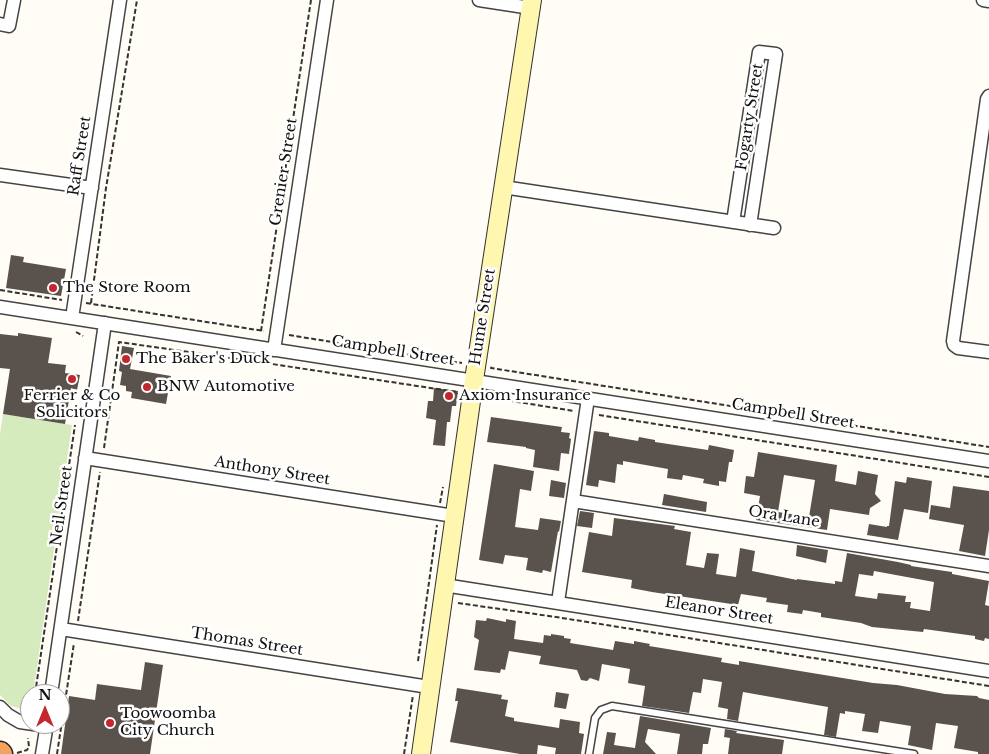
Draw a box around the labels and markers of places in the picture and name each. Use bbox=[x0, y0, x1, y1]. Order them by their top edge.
place label: The Store Room bbox=[63, 279, 191, 297]
marker: The Store Room bbox=[47, 282, 59, 294]
place label: The Baker's Duck bbox=[136, 350, 270, 368]
marker: The Baker's Duck bbox=[120, 353, 132, 365]
marker: Ferrier & Co Solicitors bbox=[66, 373, 78, 385]
place label: BNW Automotive bbox=[157, 378, 295, 396]
marker: BNW Automotive bbox=[141, 381, 153, 393]
place label: Ferrier & Co Solicitors bbox=[24, 387, 120, 422]
place label: Axiom Insurance bbox=[459, 387, 591, 405]
marker: Axiom Insurance bbox=[443, 390, 455, 402]
place label: Toowoomba City Church bbox=[120, 705, 216, 740]
marker: Toowoomba City Church bbox=[104, 717, 116, 729]

